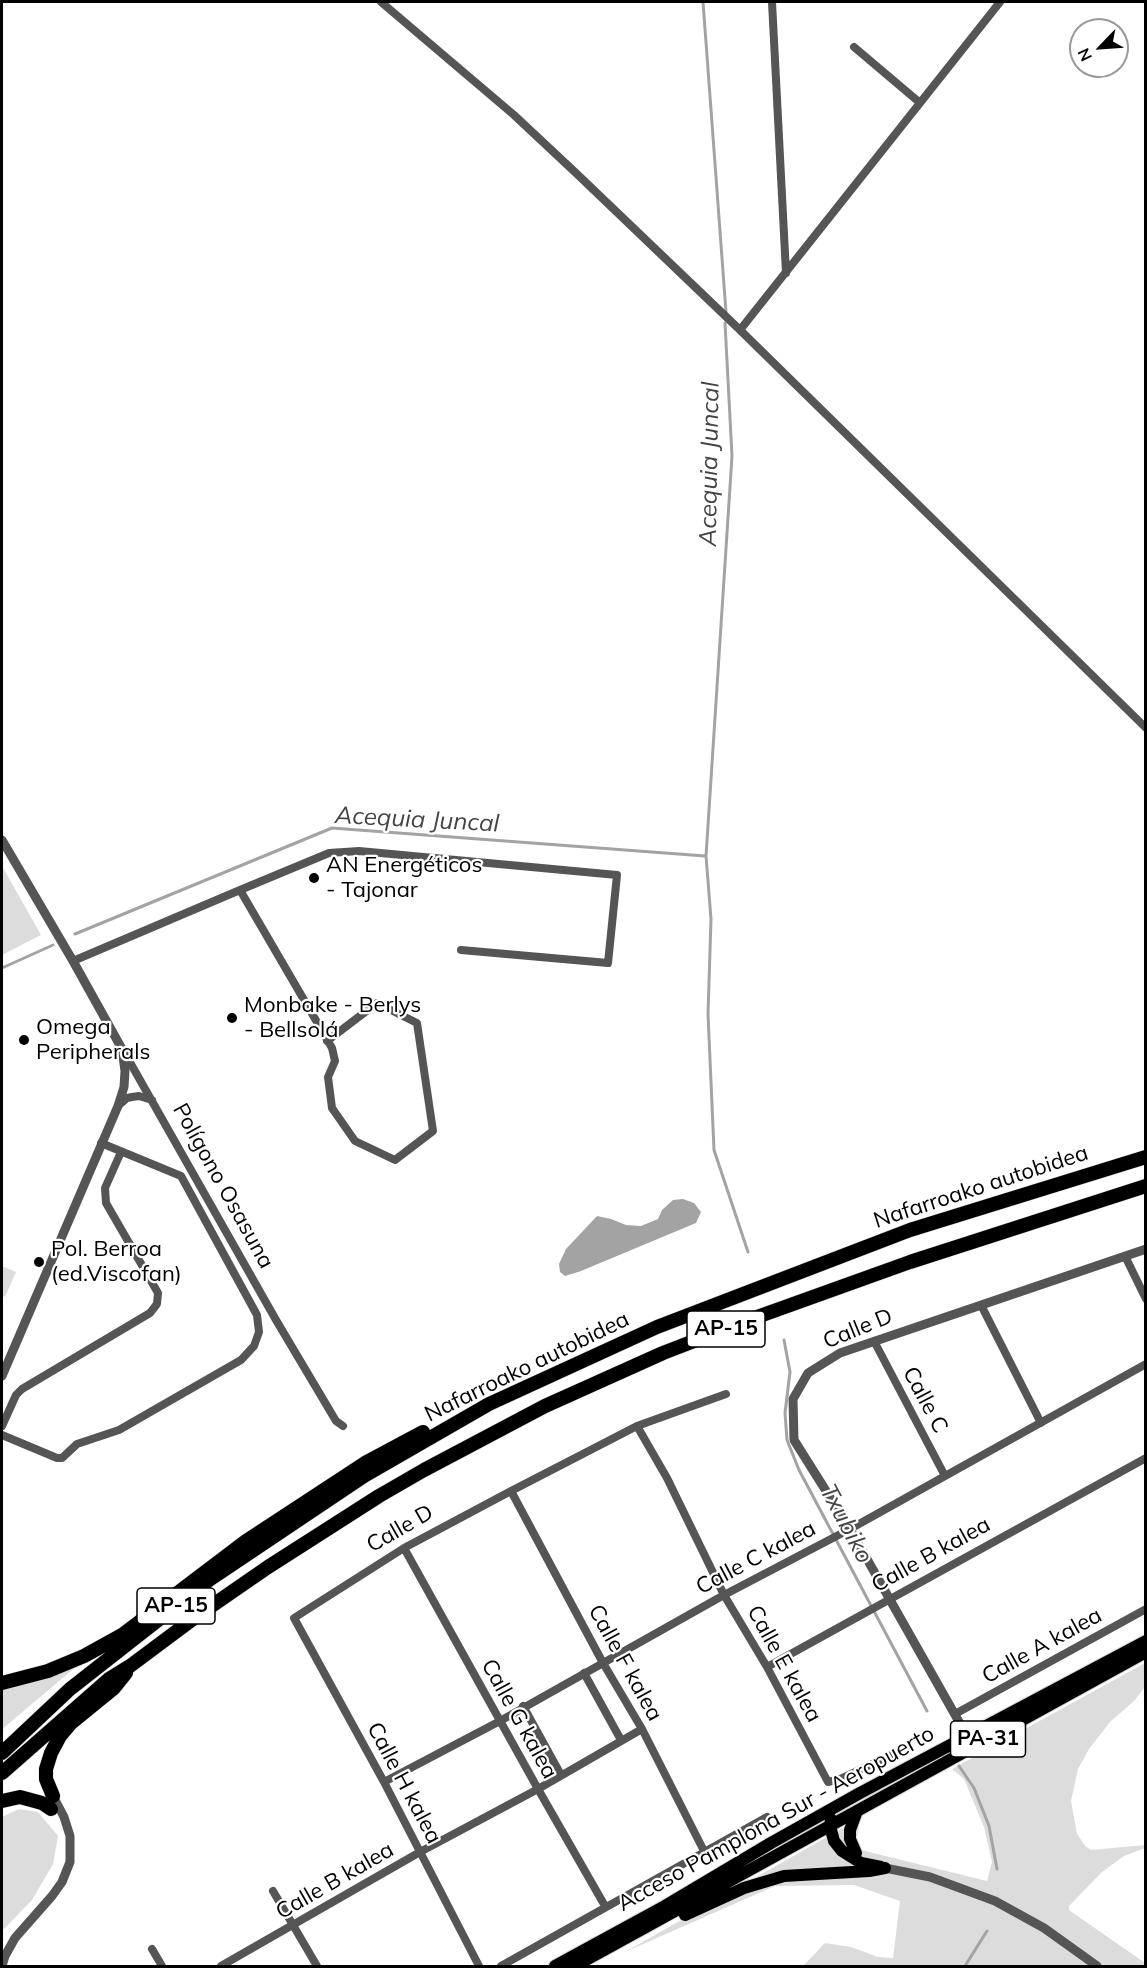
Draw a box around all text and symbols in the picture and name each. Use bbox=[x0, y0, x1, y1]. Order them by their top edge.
north arrow bbox=[1069, 18, 1129, 78]
text: N bbox=[1073, 45, 1096, 64]
water label: Acequia Juncal bbox=[694, 381, 726, 547]
water label: Acequia Juncal bbox=[334, 801, 500, 839]
place label: AN Energéticos - Tajonar bbox=[326, 852, 482, 903]
marker: AN Energéticos - Tajonar bbox=[307, 871, 321, 885]
place label: Monbake - Berlys - Bellsolá bbox=[244, 992, 421, 1044]
marker: Monbake - Berlys - Bellsolá bbox=[225, 1011, 239, 1025]
place label: Omega Peripherals bbox=[36, 1014, 150, 1066]
marker: Omega Peripherals bbox=[17, 1033, 31, 1047]
street label: Polígono Osasuna bbox=[167, 1099, 279, 1273]
street label: Nafarroako autobidea bbox=[870, 1140, 1092, 1234]
place label: Pol. Berroa (ed.Viscofan) bbox=[51, 1236, 182, 1288]
marker: Pol. Berroa (ed.Viscofan) bbox=[32, 1255, 46, 1269]
street label: Calle D bbox=[819, 1303, 897, 1355]
street label: Nafarroako autobidea bbox=[421, 1306, 633, 1428]
road number: AP-15 bbox=[687, 1311, 765, 1347]
street label: Calle C bbox=[897, 1362, 953, 1438]
water label: Txubiko bbox=[813, 1480, 879, 1568]
street label: Calle D bbox=[362, 1499, 438, 1559]
street label: Calle B kalea bbox=[867, 1512, 995, 1598]
street label: Calle C kalea bbox=[692, 1515, 820, 1601]
road number: AP-15 bbox=[137, 1588, 215, 1624]
street label: Calle F kalea bbox=[582, 1600, 668, 1726]
street label: Calle E kalea bbox=[741, 1601, 827, 1727]
street label: Calle A kalea bbox=[978, 1602, 1106, 1690]
street label: Calle G kalea bbox=[475, 1655, 563, 1783]
street label: Calle H kalea bbox=[361, 1718, 447, 1848]
street label: Acceso Pamplona Sur - Aeropuerto bbox=[613, 1721, 939, 1917]
road number: PA-31 bbox=[950, 1721, 1026, 1757]
street label: Calle B kalea bbox=[271, 1837, 399, 1925]

